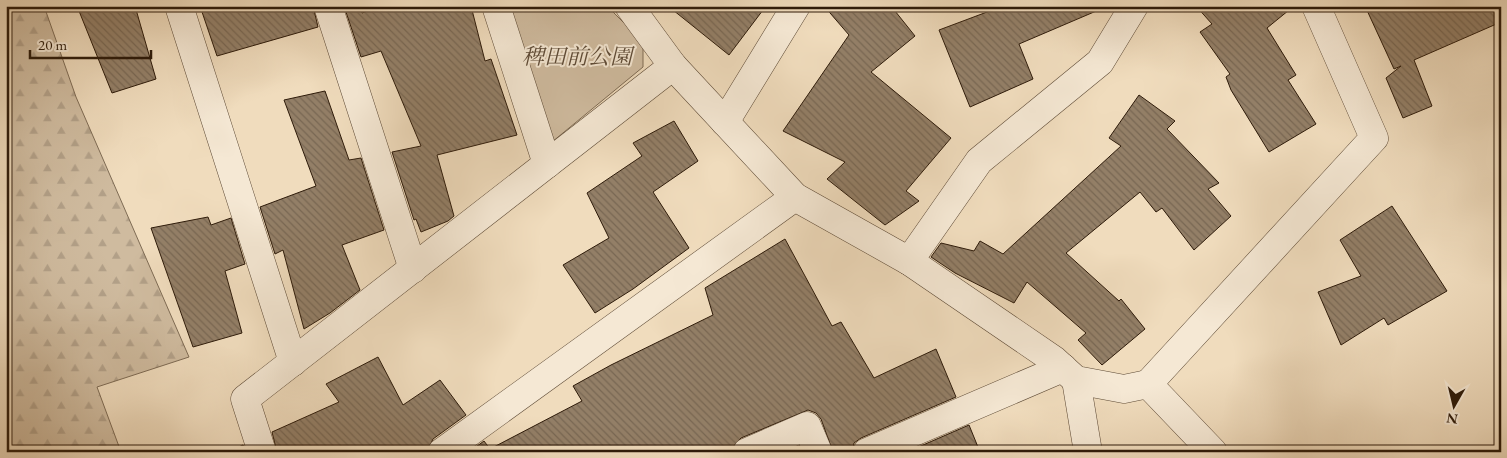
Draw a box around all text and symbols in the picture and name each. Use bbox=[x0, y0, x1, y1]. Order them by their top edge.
scale bar bbox=[30, 28, 151, 60]
text: 20 m bbox=[38, 35, 67, 54]
park label: 稗田前公園 bbox=[522, 42, 635, 71]
north arrow bbox=[1430, 380, 1480, 430]
text: N bbox=[1445, 409, 1459, 429]

